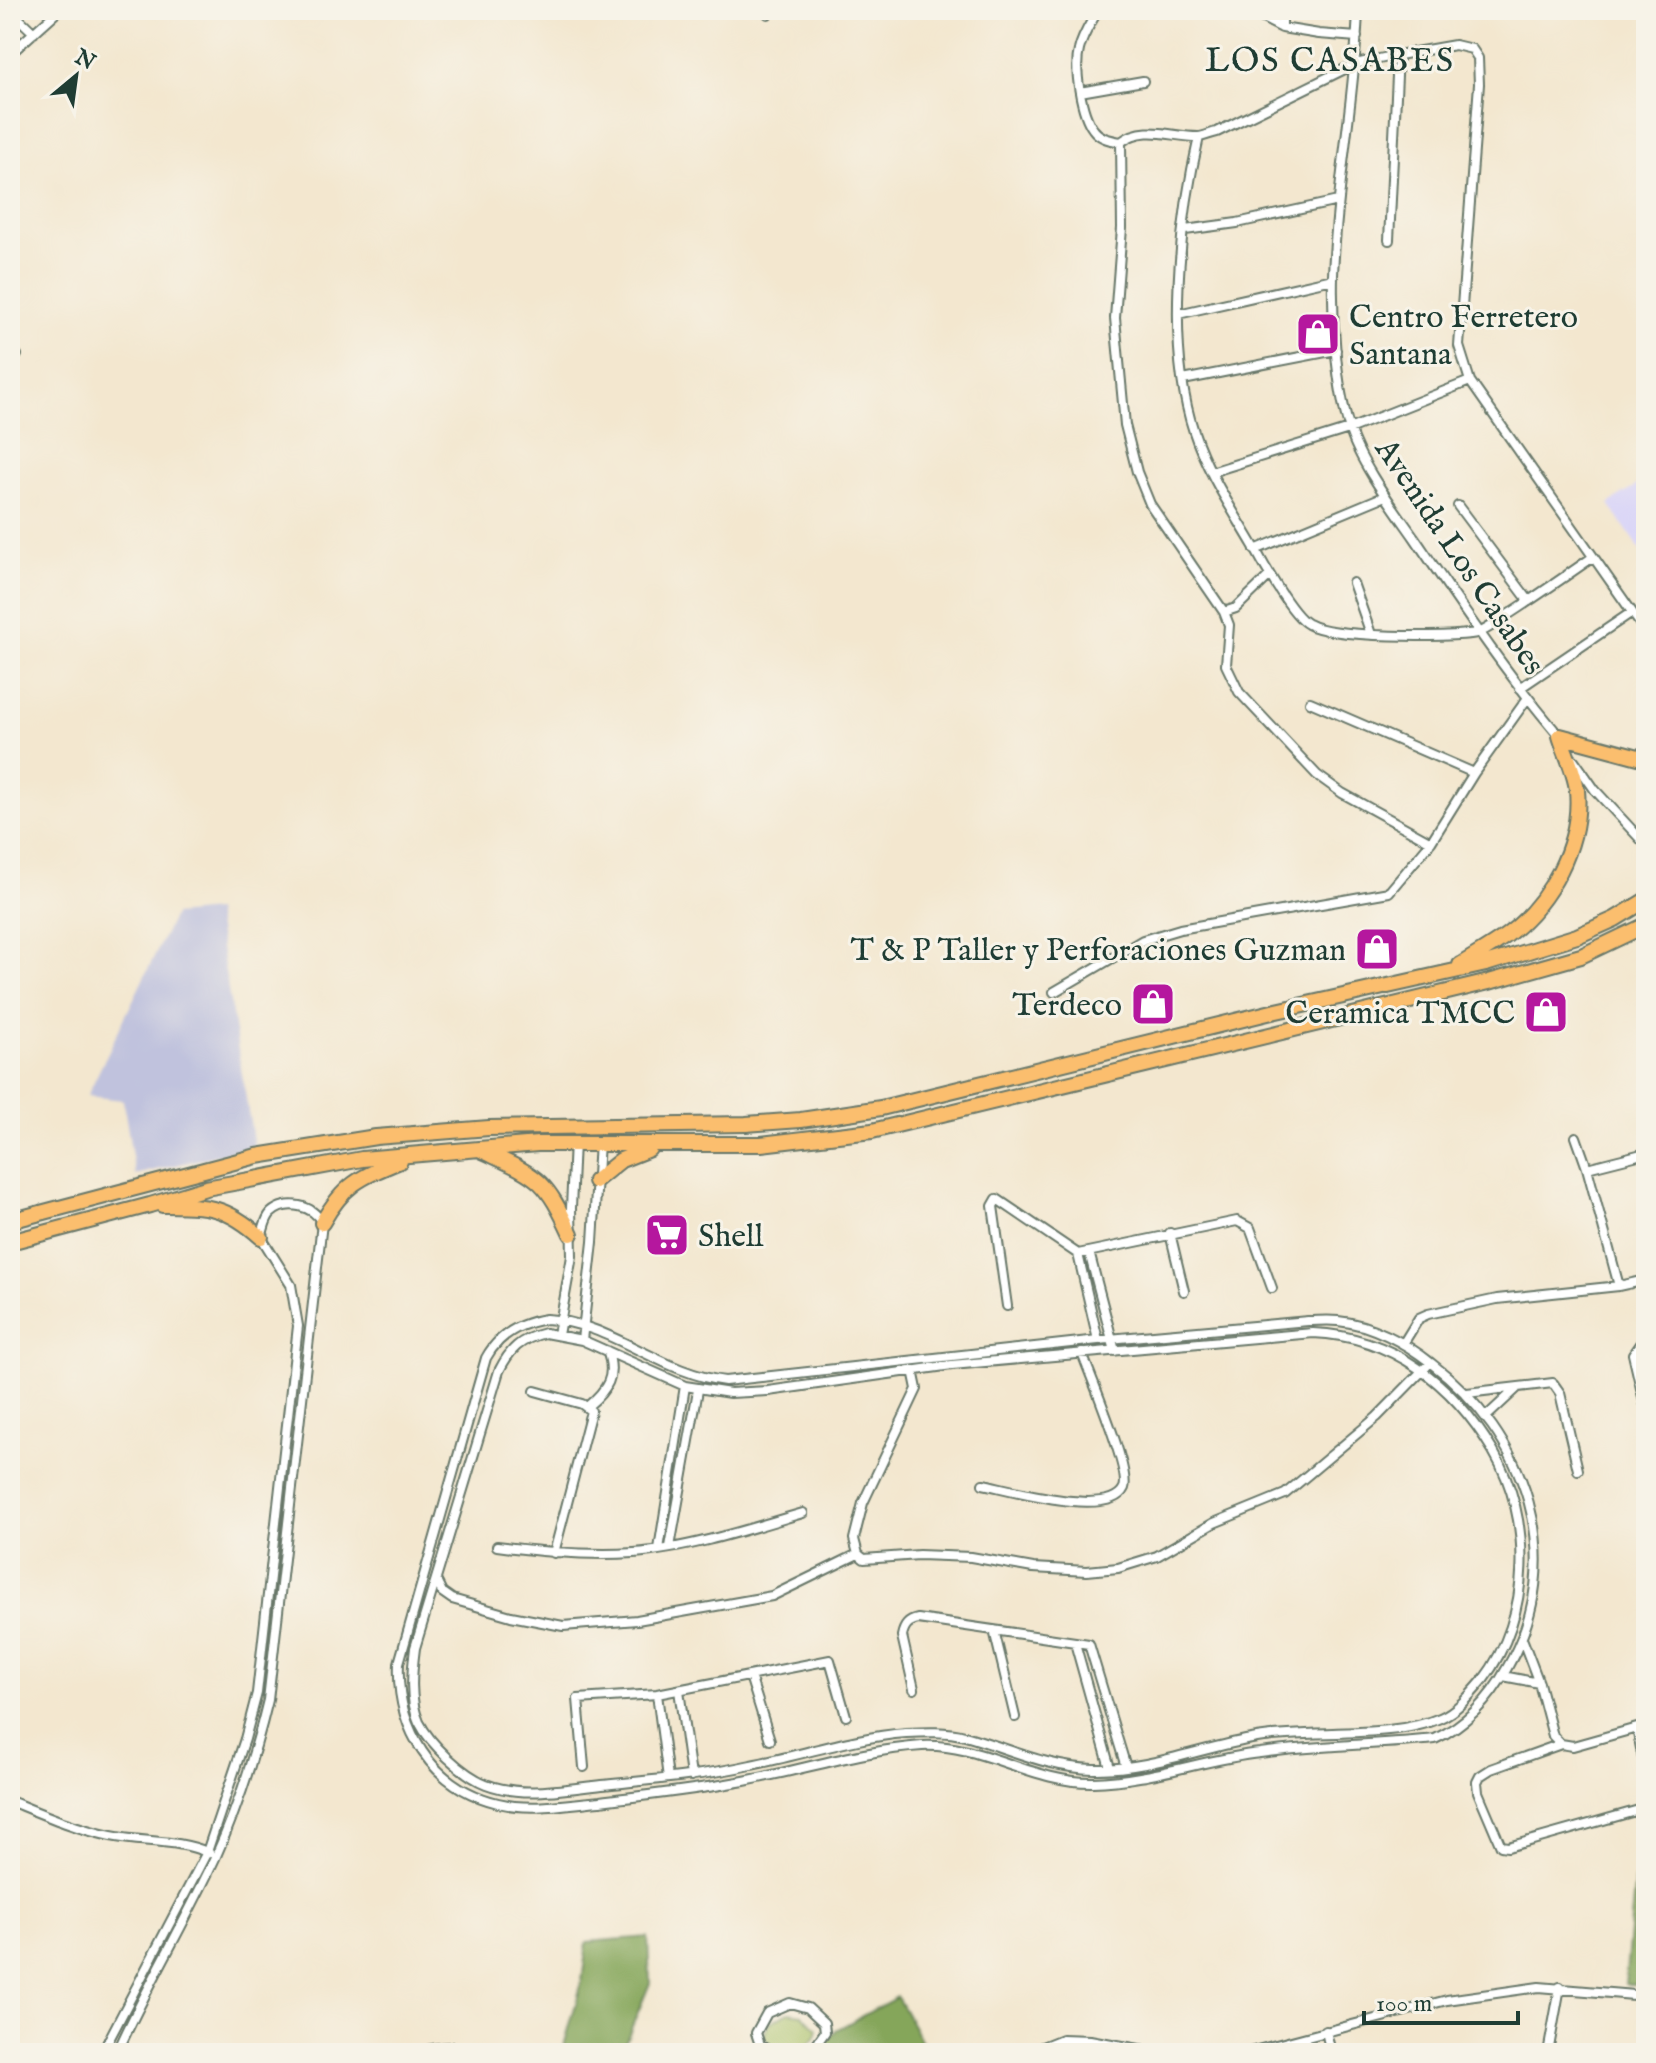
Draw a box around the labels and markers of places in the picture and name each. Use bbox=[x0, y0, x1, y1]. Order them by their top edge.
place label: Centro Ferretero Santana bbox=[1349, 298, 1578, 376]
shop icon: Centro Ferretero Santana bbox=[1294, 310, 1342, 358]
shop icon: T & P Taller y Perforaciones Guzman bbox=[1353, 925, 1401, 973]
place label: T & P Taller y Perforaciones Guzman bbox=[851, 931, 1346, 972]
shop icon: Terdeco bbox=[1129, 980, 1177, 1028]
place label: Terdeco bbox=[1012, 986, 1122, 1027]
shop icon: Ceramica TMCC bbox=[1522, 988, 1570, 1036]
place label: Ceramica TMCC bbox=[1285, 994, 1515, 1035]
supermarket icon: Shell bbox=[643, 1211, 691, 1259]
place label: Shell bbox=[698, 1217, 764, 1258]

